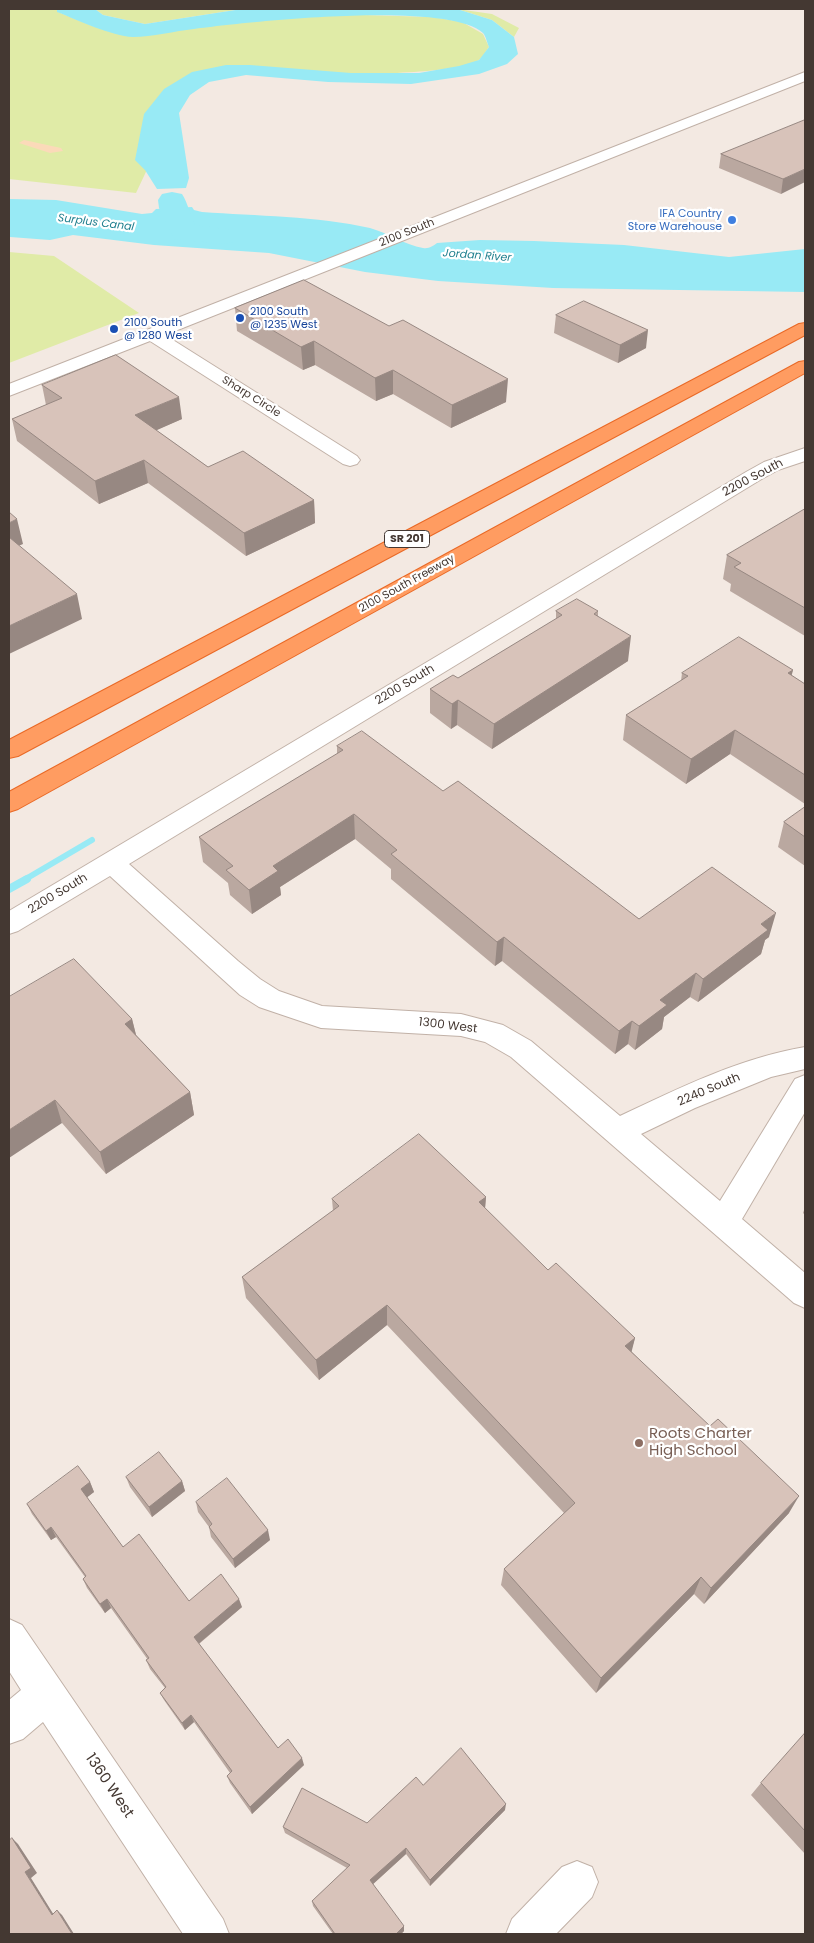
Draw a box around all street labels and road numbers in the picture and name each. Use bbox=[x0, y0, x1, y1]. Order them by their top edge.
street label: 2100 South bbox=[378, 216, 436, 250]
street label: Sharp Circle bbox=[219, 374, 283, 420]
street label: 2200 South bbox=[720, 456, 786, 500]
road number: SR 201 bbox=[384, 530, 430, 548]
street label: 2100 South Freeway bbox=[357, 552, 457, 616]
street label: 2200 South bbox=[373, 662, 437, 708]
street label: 2200 South bbox=[26, 871, 90, 917]
street label: 1300 West bbox=[418, 1015, 478, 1037]
street label: 2240 South bbox=[676, 1070, 742, 1110]
street label: 1360 West bbox=[81, 1750, 137, 1822]

